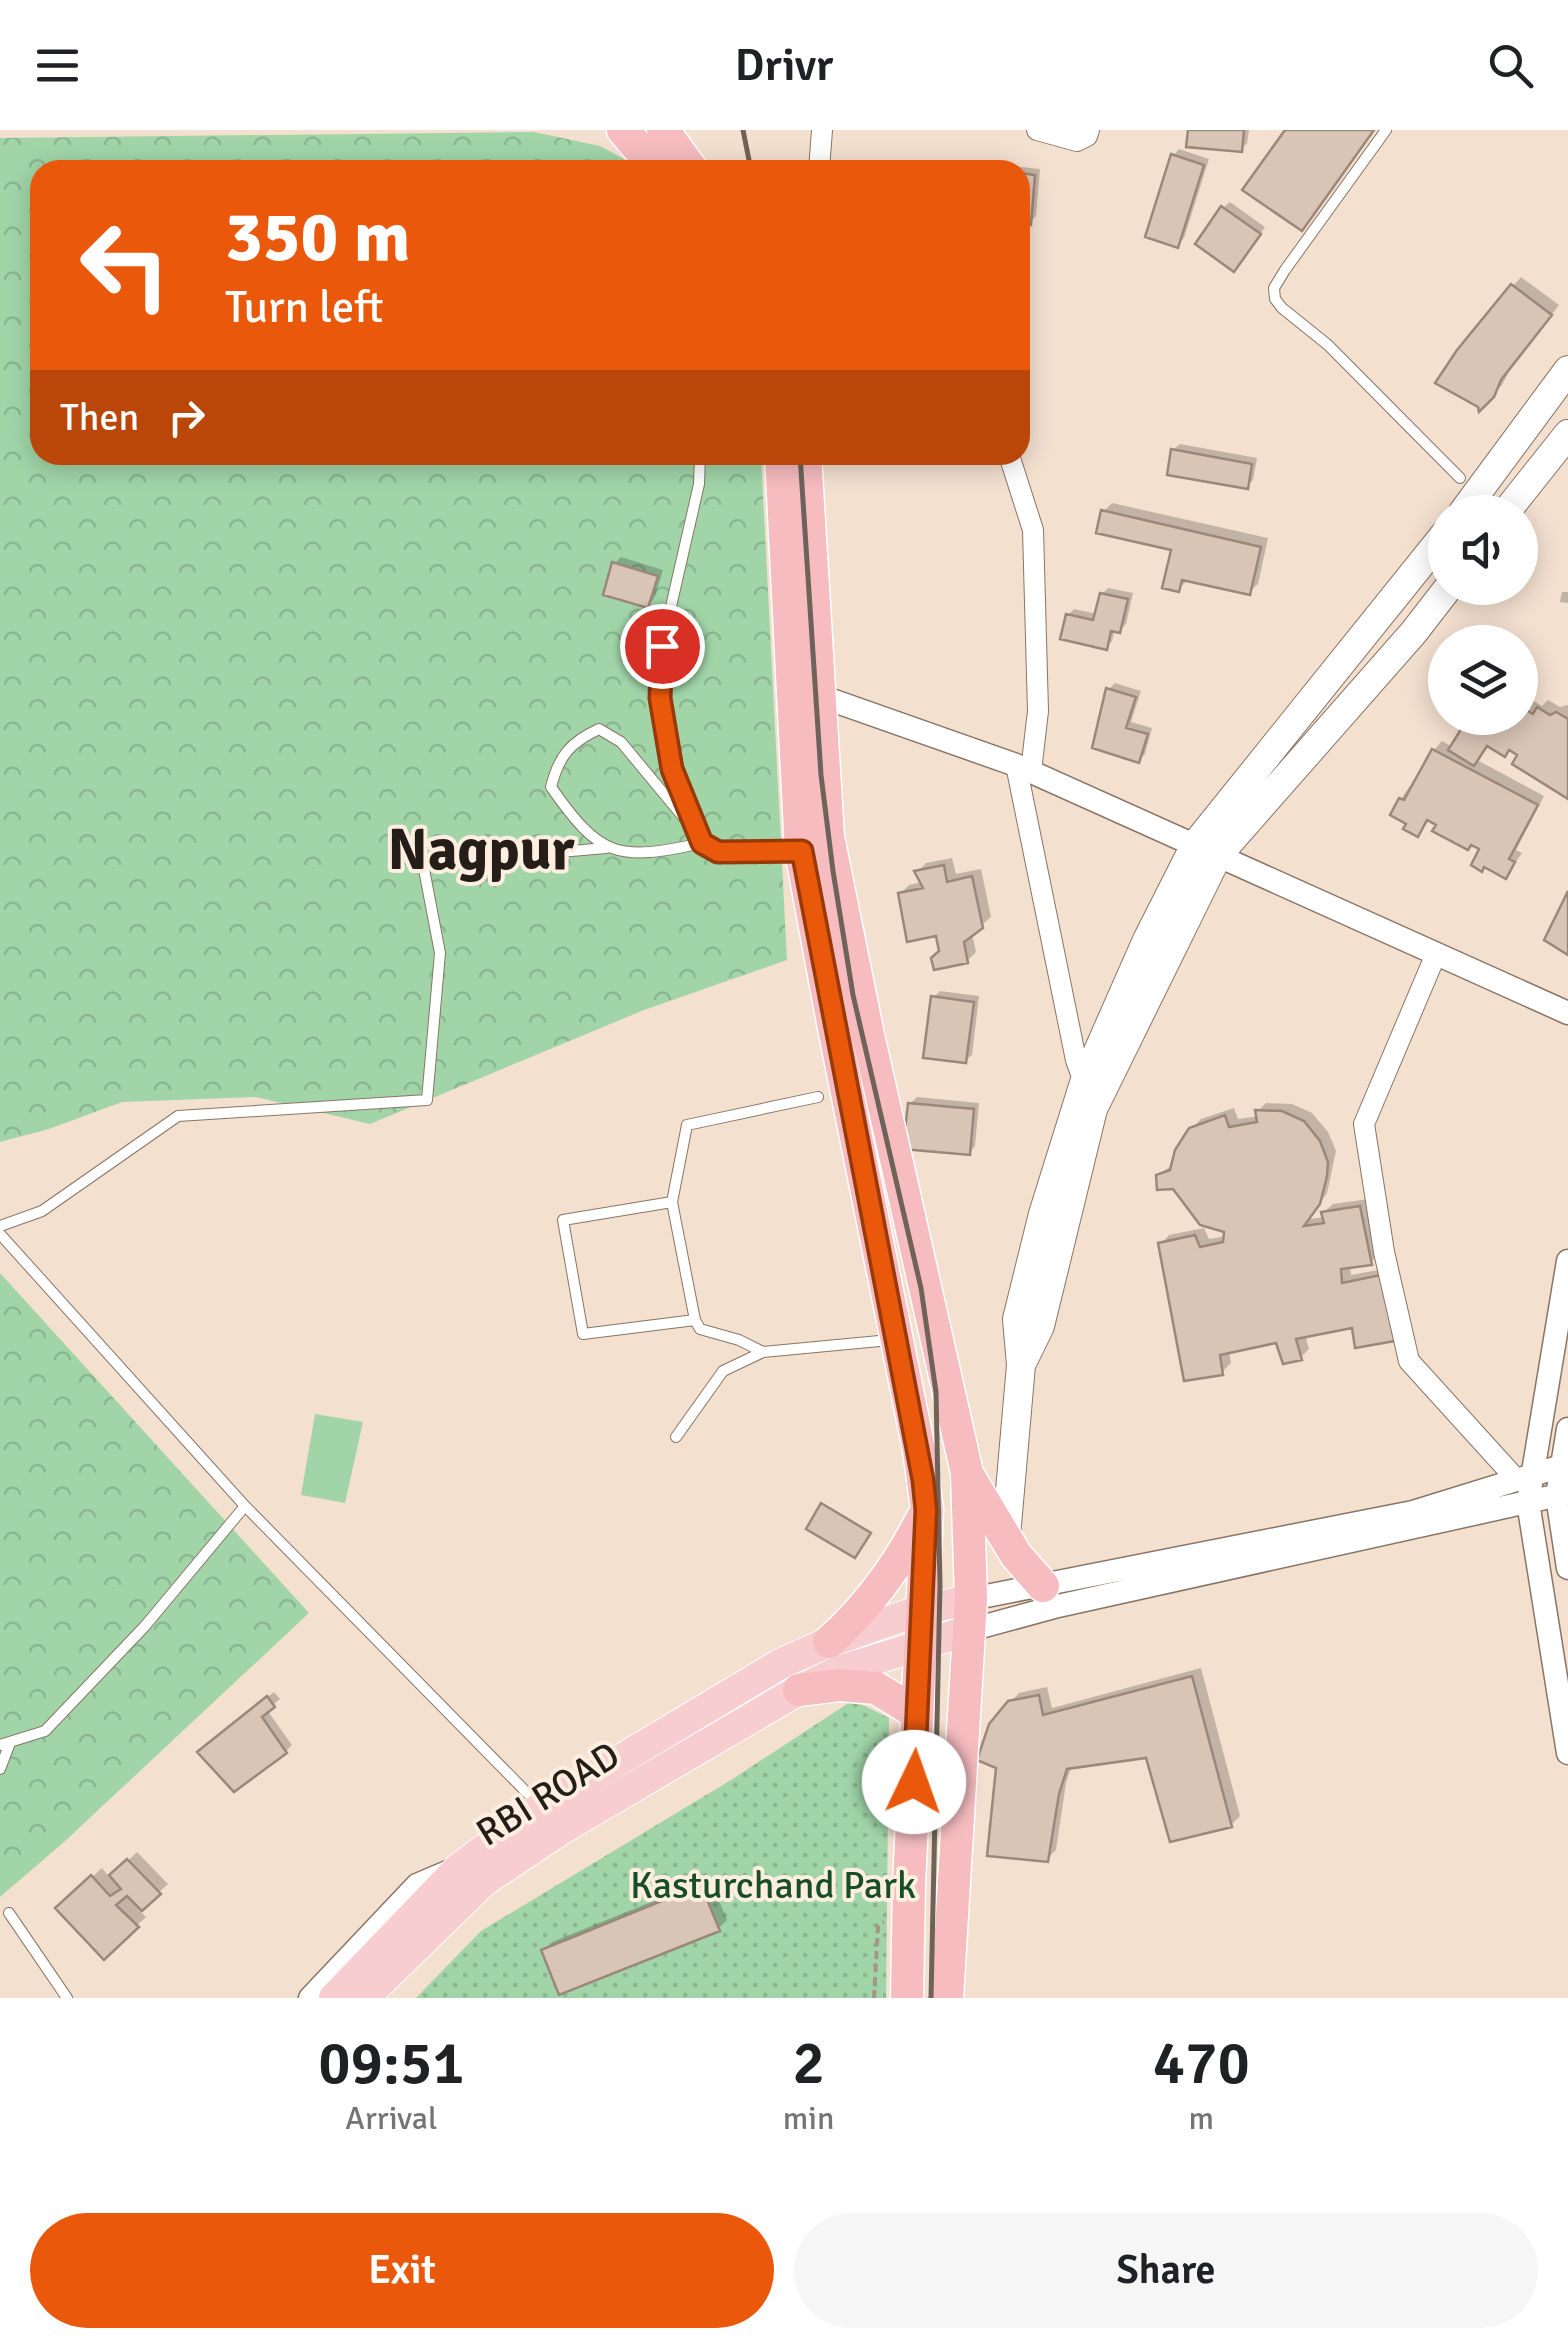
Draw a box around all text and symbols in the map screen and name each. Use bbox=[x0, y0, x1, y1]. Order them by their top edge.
icon: menu bbox=[30, 38, 85, 93]
text: Drivr bbox=[735, 38, 833, 93]
icon: search bbox=[1483, 38, 1538, 93]
text: 350 m bbox=[225, 194, 410, 280]
icon: left bbox=[60, 200, 190, 330]
text: Turn left bbox=[225, 280, 384, 335]
icon: right bbox=[159, 390, 214, 445]
text: Then bbox=[60, 394, 139, 441]
map controls bbox=[1428, 495, 1538, 735]
button: sound bbox=[1428, 495, 1538, 605]
pin bbox=[620, 604, 705, 689]
icon: arrive bbox=[635, 619, 690, 674]
button: layers bbox=[1428, 625, 1538, 735]
district label: Nagpur bbox=[387, 814, 575, 886]
position arrow bbox=[862, 1730, 966, 1834]
street label: RBI ROAD bbox=[468, 1732, 628, 1856]
park label: Kasturchand Park bbox=[630, 1862, 916, 1909]
text: 09:51 bbox=[318, 2027, 465, 2101]
text: 2 bbox=[792, 2027, 825, 2101]
text: 470 bbox=[1153, 2027, 1250, 2101]
text: Arrival bbox=[345, 2099, 438, 2138]
text: min bbox=[783, 2099, 834, 2138]
text: m bbox=[1188, 2099, 1214, 2138]
button: Exit bbox=[30, 2213, 774, 2328]
button: Share bbox=[794, 2213, 1538, 2328]

